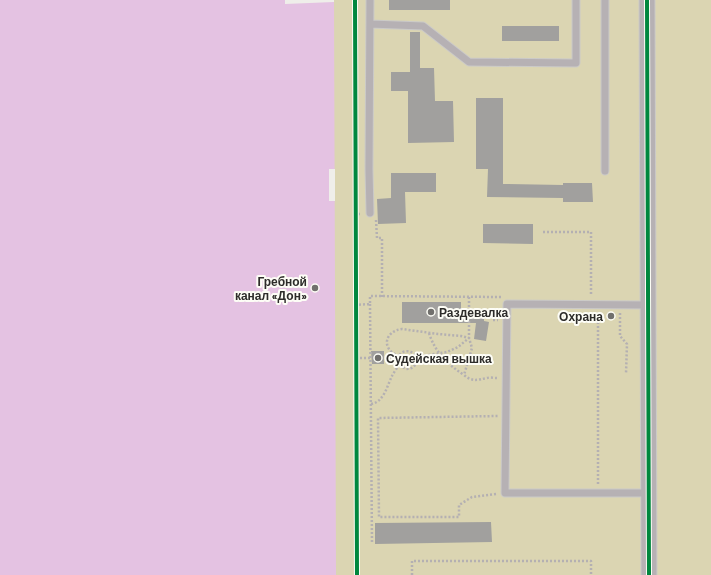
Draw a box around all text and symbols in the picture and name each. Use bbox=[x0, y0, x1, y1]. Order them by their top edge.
place label: Гребной канал «Дон» bbox=[235, 274, 307, 303]
marker: Гребной канал «Дон» bbox=[310, 283, 320, 293]
place label: Раздевалка bbox=[439, 305, 508, 320]
marker: Раздевалка bbox=[426, 307, 436, 317]
place label: Охрана bbox=[559, 309, 603, 324]
marker: Охрана bbox=[606, 311, 616, 321]
place label: Судейская вышка bbox=[386, 351, 492, 366]
marker: Судейская вышка bbox=[373, 353, 383, 363]

